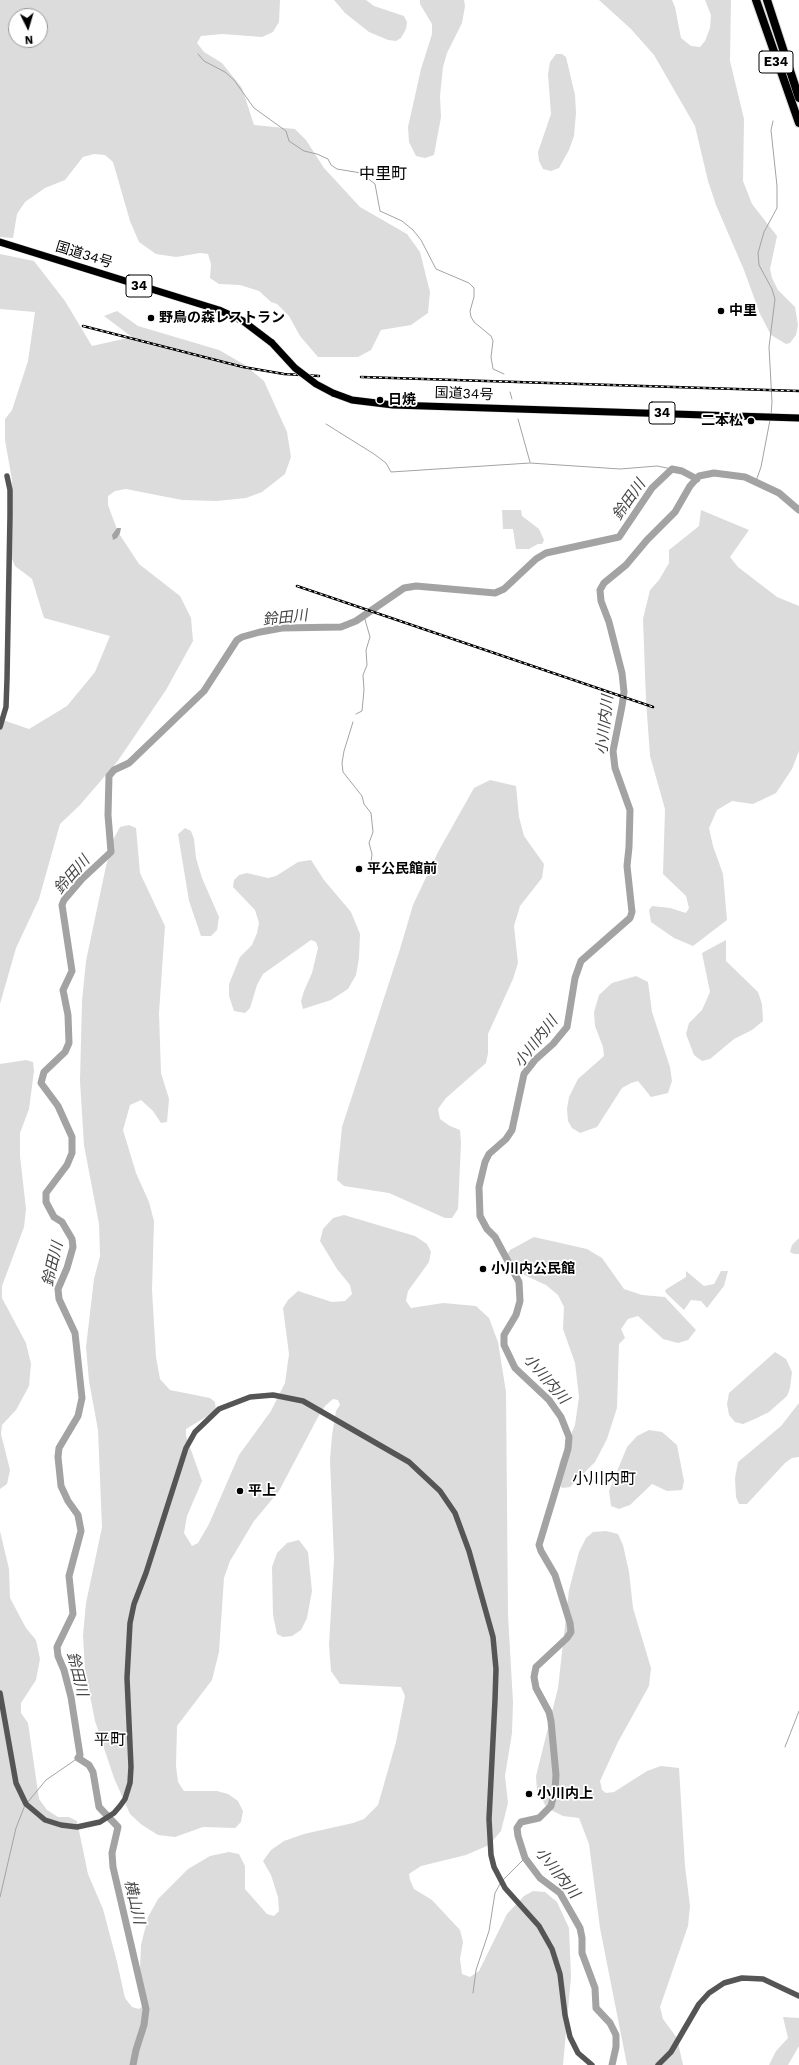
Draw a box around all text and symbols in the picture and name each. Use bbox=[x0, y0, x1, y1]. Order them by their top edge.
north arrow bbox=[8, 8, 48, 48]
text: N bbox=[24, 33, 34, 46]
road number: E34 bbox=[759, 51, 793, 73]
district label: 中里町 bbox=[359, 164, 407, 184]
street label: 国道34号 bbox=[53, 238, 115, 272]
road number: 34 bbox=[126, 275, 152, 297]
place label: 中里 bbox=[729, 303, 757, 319]
marker: 中里 bbox=[716, 306, 726, 316]
place label: 野鳥の森レストラン bbox=[159, 310, 285, 326]
marker: 野鳥の森レストラン bbox=[146, 313, 156, 323]
street label: 国道34号 bbox=[434, 385, 494, 403]
place label: 日焼 bbox=[388, 392, 416, 408]
marker: 日焼 bbox=[375, 395, 385, 405]
road number: 34 bbox=[649, 402, 675, 424]
place label: 二本松 bbox=[701, 413, 743, 429]
marker: 二本松 bbox=[746, 416, 756, 426]
water label: 鈴田川 bbox=[609, 476, 649, 524]
water label: 鈴田川 bbox=[262, 607, 308, 629]
water label: 小川内川 bbox=[593, 694, 617, 756]
water label: 鈴田川 bbox=[50, 852, 94, 898]
place label: 平公民館前 bbox=[367, 861, 437, 877]
marker: 平公民館前 bbox=[354, 864, 364, 874]
water label: 小川内川 bbox=[510, 1013, 562, 1071]
water label: 鈴田川 bbox=[39, 1240, 67, 1288]
place label: 小川内公民館 bbox=[491, 1261, 575, 1277]
marker: 小川内公民館 bbox=[478, 1264, 488, 1274]
water label: 小川内川 bbox=[520, 1350, 572, 1408]
district label: 小川内町 bbox=[572, 1469, 636, 1489]
place label: 平上 bbox=[248, 1483, 276, 1499]
marker: 平上 bbox=[235, 1486, 245, 1496]
water label: 鈴田川 bbox=[63, 1650, 91, 1698]
district label: 平町 bbox=[94, 1730, 126, 1750]
place label: 小川内上 bbox=[537, 1786, 593, 1802]
marker: 小川内上 bbox=[524, 1789, 534, 1799]
water label: 小川内川 bbox=[531, 1844, 583, 1902]
water label: 横山川 bbox=[120, 1878, 148, 1926]

